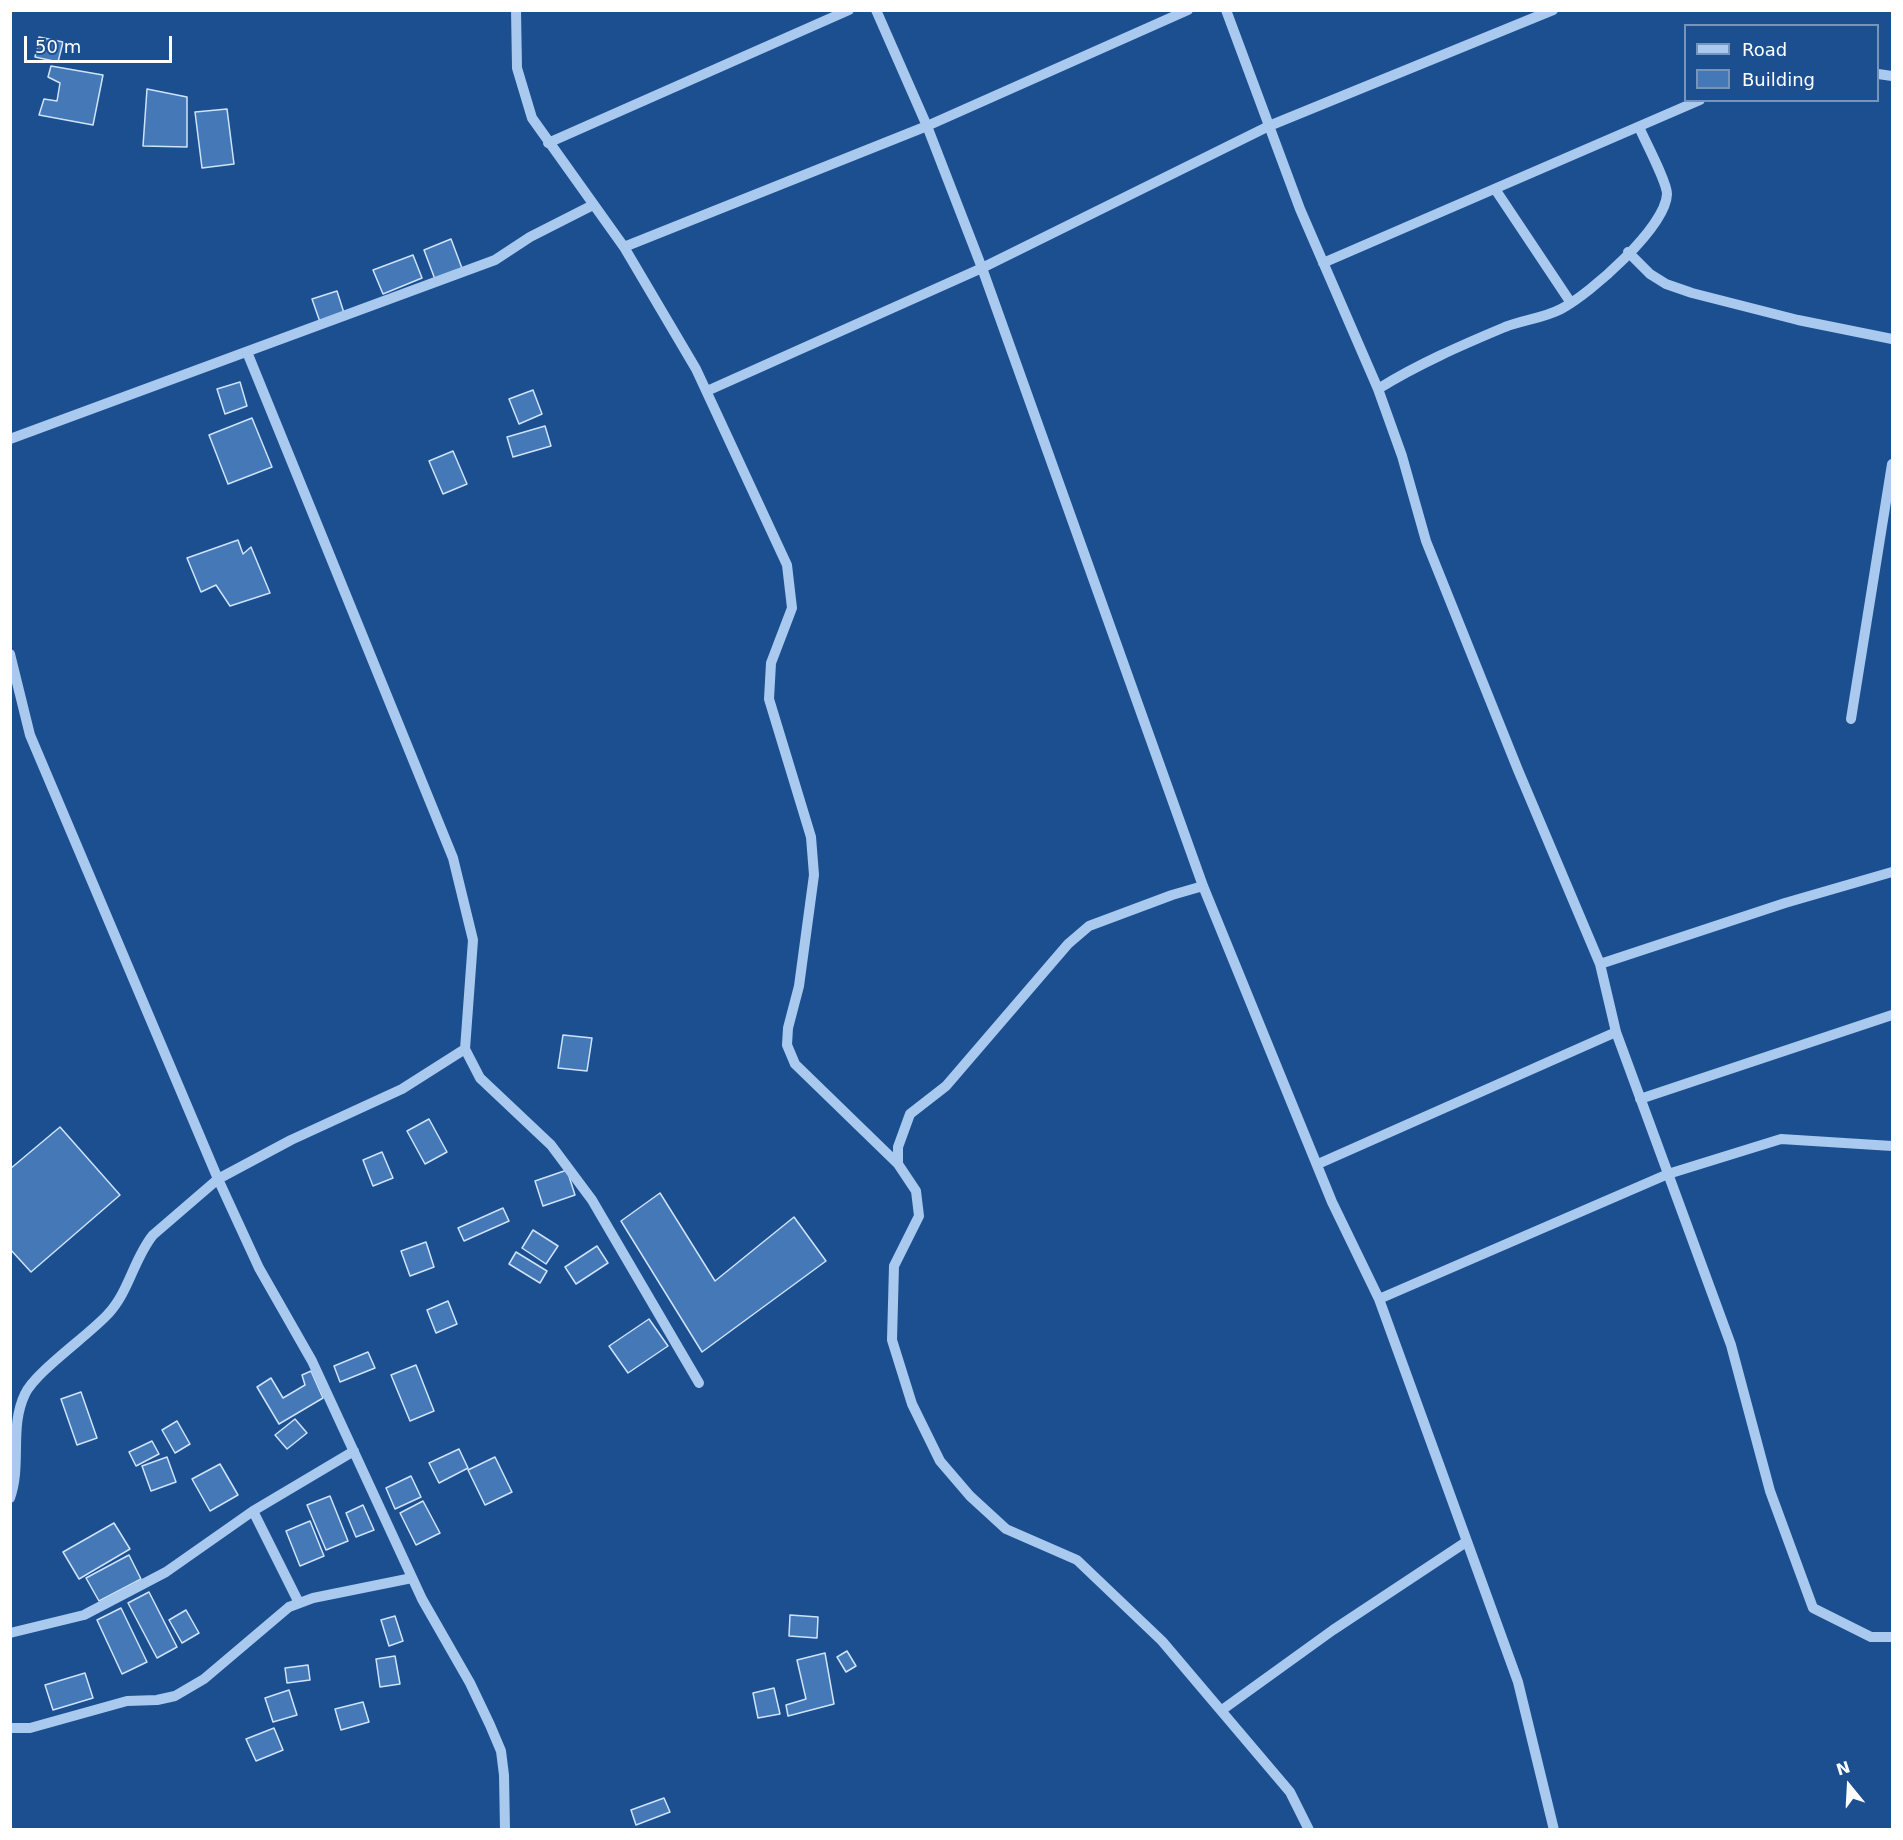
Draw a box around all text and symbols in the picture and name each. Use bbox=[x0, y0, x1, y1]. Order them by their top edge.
scale bar bbox=[27, 24, 176, 62]
legend bbox=[1684, 24, 1879, 102]
text: 50 m bbox=[35, 36, 81, 57]
text: Road bbox=[1742, 39, 1787, 60]
text: Building bbox=[1742, 69, 1815, 90]
north arrow bbox=[1819, 1756, 1879, 1816]
text: N bbox=[1834, 1757, 1853, 1780]

